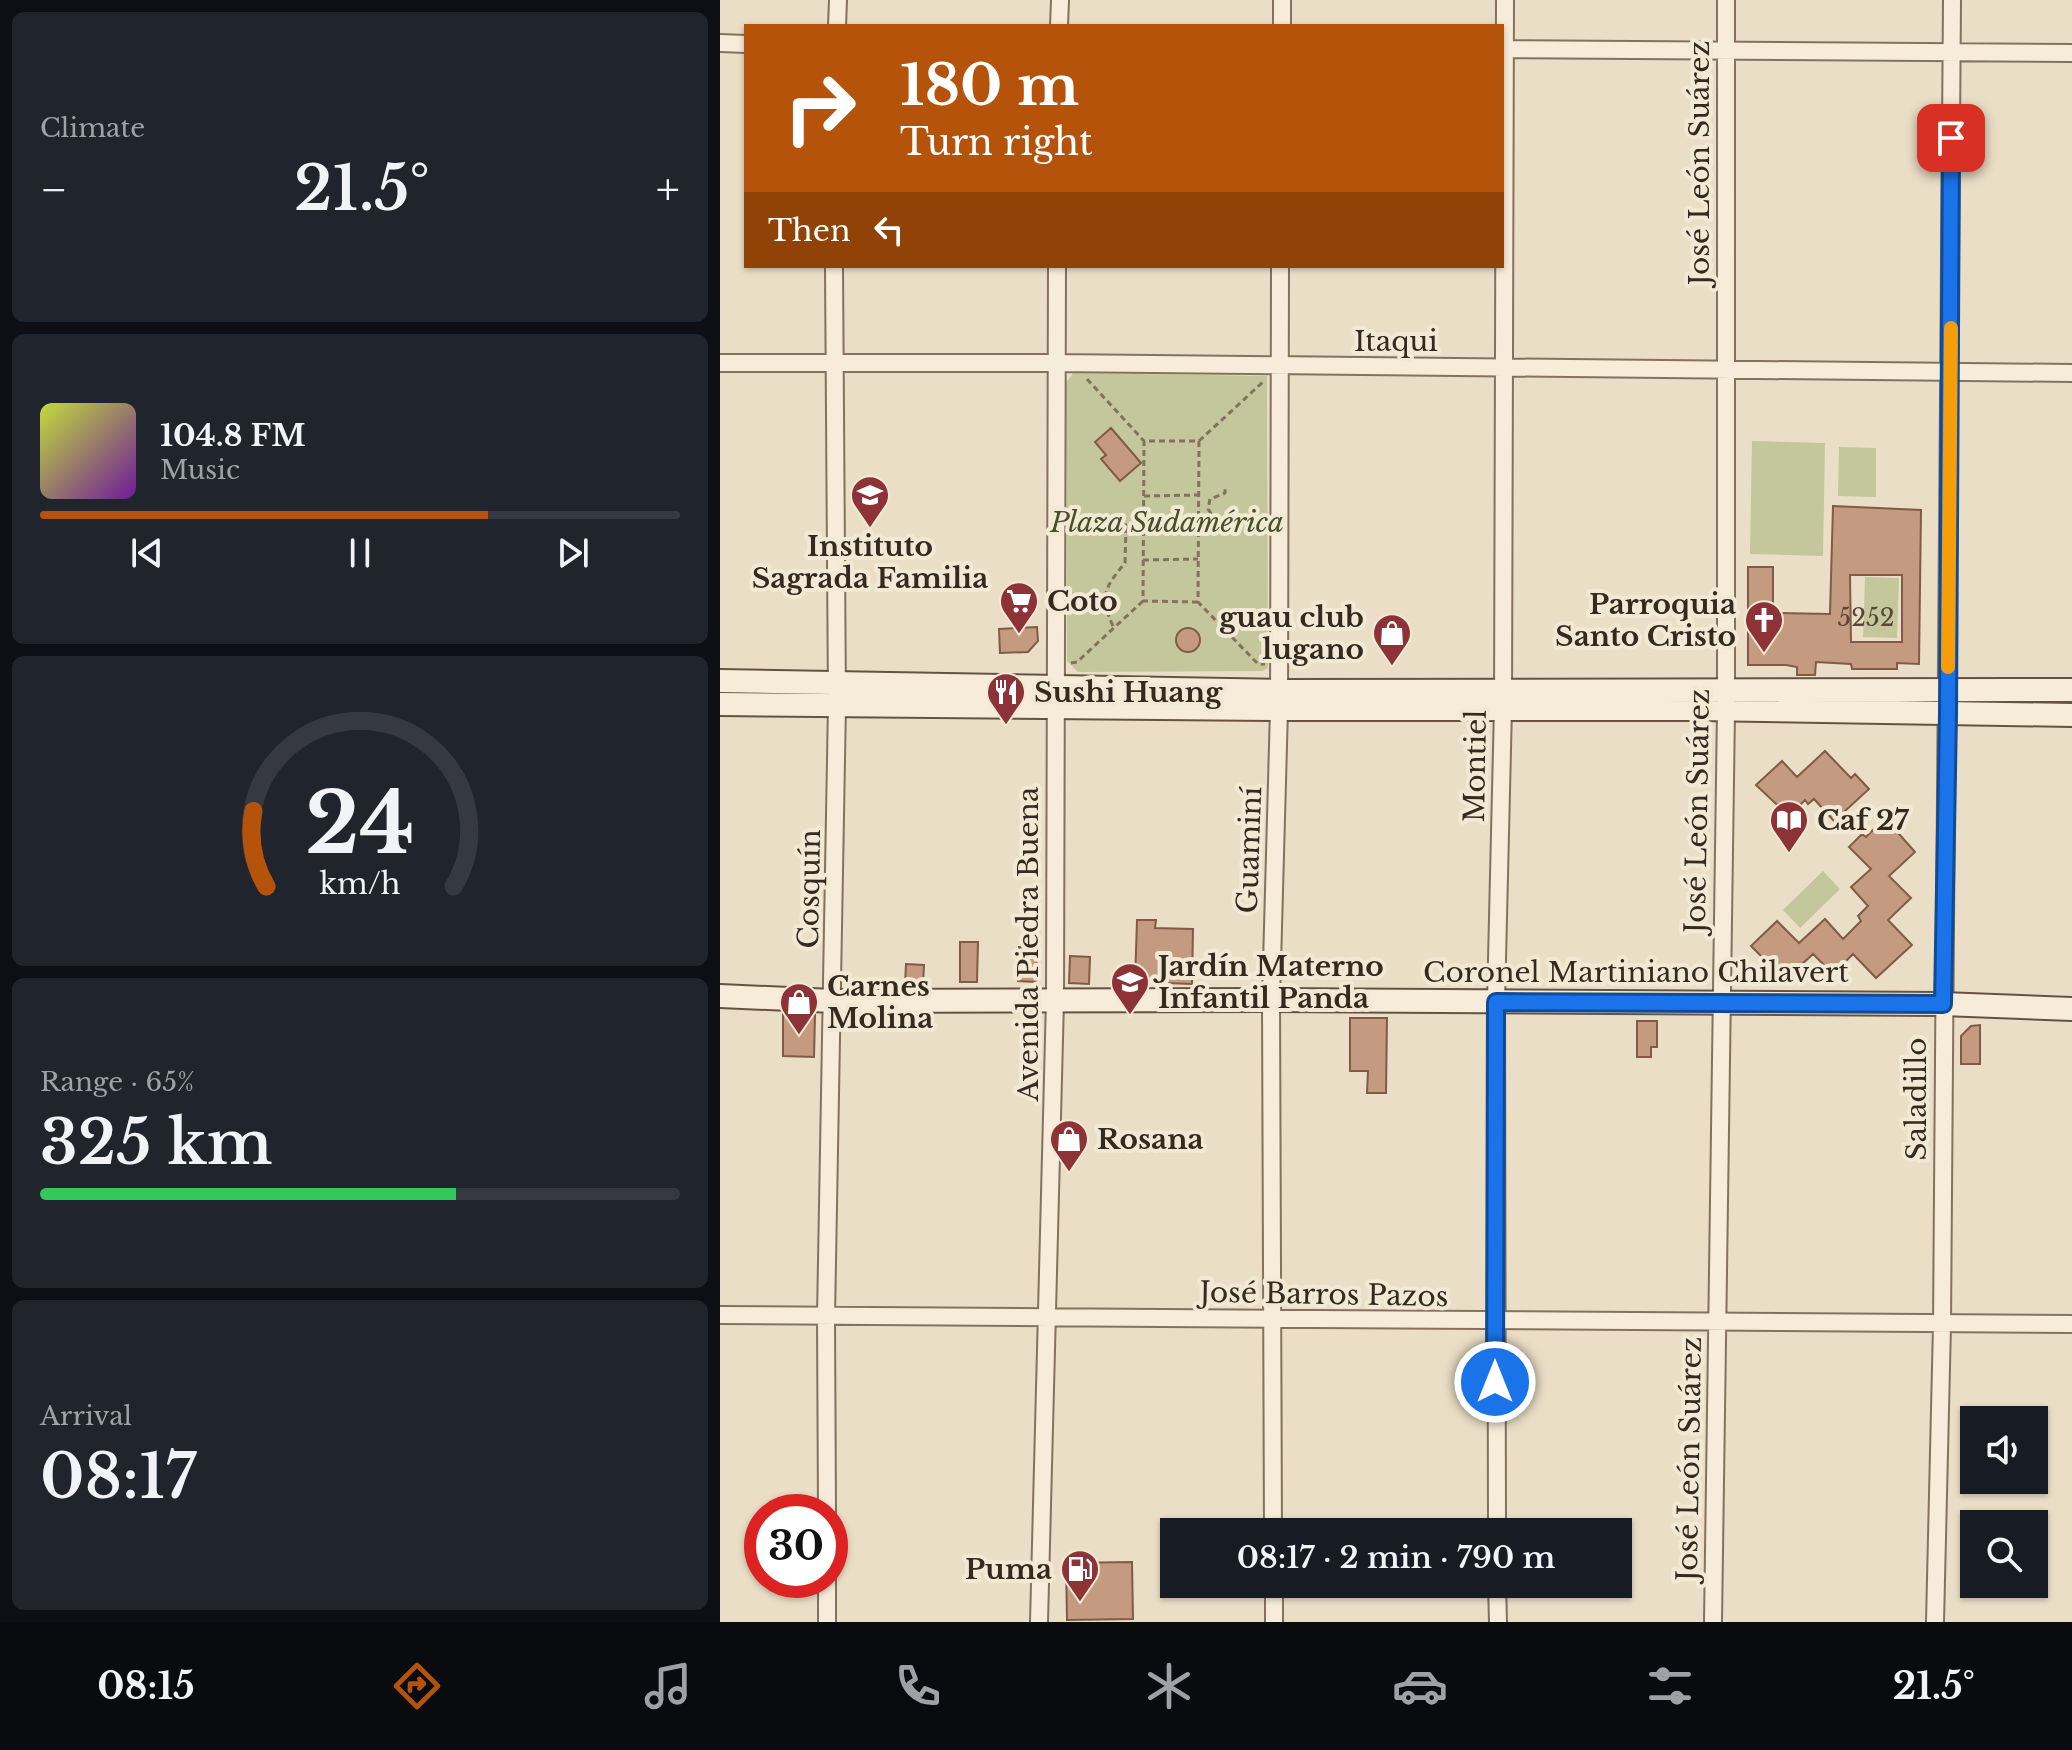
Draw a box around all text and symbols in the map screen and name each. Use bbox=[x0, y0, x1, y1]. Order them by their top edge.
street label: José León Suárez bbox=[1682, 41, 1717, 289]
text: 180 m bbox=[900, 51, 1079, 120]
icon: right bbox=[768, 56, 872, 160]
pin bbox=[1917, 104, 1985, 172]
text: Climate bbox=[40, 112, 145, 144]
icon: arrive bbox=[1929, 116, 1973, 160]
text: Turn right bbox=[900, 120, 1093, 165]
text: 21.5° bbox=[294, 152, 430, 226]
text: − bbox=[40, 162, 68, 217]
text: + bbox=[656, 162, 680, 217]
icon: left bbox=[867, 208, 911, 252]
text: Then bbox=[768, 212, 851, 249]
street label: Itaqui bbox=[1354, 324, 1438, 359]
text: 104.8 FM bbox=[160, 417, 306, 454]
text: Music bbox=[160, 454, 240, 486]
school or university icon: Instituto Sagrada Familia bbox=[849, 474, 891, 529]
park label: Plaza Sudamérica bbox=[1049, 505, 1284, 540]
place label: Instituto Sagrada Familia bbox=[752, 529, 988, 596]
icon: previous bbox=[125, 531, 169, 575]
icon: pause bbox=[338, 531, 382, 575]
icon: next bbox=[551, 531, 595, 575]
supermarket icon: Coto bbox=[998, 580, 1040, 635]
place label: Coto bbox=[1047, 584, 1118, 619]
place label: Parroquia Santo Cristo bbox=[1555, 587, 1736, 654]
church icon: Parroquia Santo Cristo bbox=[1743, 599, 1785, 654]
place label: guau club lugano bbox=[1219, 600, 1364, 667]
house number: 5252 bbox=[1838, 603, 1894, 632]
shop icon: guau club lugano bbox=[1371, 612, 1413, 667]
restaurant icon: Sushi Huang bbox=[985, 671, 1027, 726]
place label: Sushi Huang bbox=[1034, 675, 1223, 710]
street label: José León Suárez bbox=[1678, 688, 1717, 938]
street label: Montiel bbox=[1457, 709, 1494, 823]
text: 24 bbox=[305, 772, 415, 875]
street label: Guaminí bbox=[1230, 785, 1269, 914]
street label: Avenida Piedra Buena bbox=[1011, 786, 1046, 1102]
library icon: Caf 27 bbox=[1768, 799, 1810, 854]
place label: Caf 27 bbox=[1817, 803, 1909, 838]
street label: Cosquín bbox=[791, 829, 828, 949]
text: km/h bbox=[319, 866, 401, 902]
place label: Jardín Materno Infantil Panda bbox=[1153, 949, 1384, 1016]
street label: Coronel Martiniano Chilavert bbox=[1423, 955, 1849, 990]
school or university icon: Jardín Materno Infantil Panda bbox=[1109, 961, 1151, 1016]
place label: Carnes Molina bbox=[827, 969, 933, 1036]
shop icon: Carnes Molina bbox=[778, 981, 820, 1036]
street label: Saladillo bbox=[1899, 1037, 1934, 1161]
text: Range · 65% bbox=[40, 1066, 194, 1098]
text: 325 km bbox=[40, 1106, 272, 1180]
shop icon: Rosana bbox=[1048, 1118, 1090, 1173]
place label: Rosana bbox=[1097, 1122, 1204, 1157]
street label: José Barros Pazos bbox=[1195, 1275, 1449, 1314]
street label: José León Suárez bbox=[1670, 1336, 1709, 1586]
position arrow bbox=[1453, 1340, 1537, 1424]
text: Arrival bbox=[40, 1400, 132, 1432]
map controls bbox=[1960, 1406, 2048, 1598]
button: sound bbox=[1960, 1406, 2048, 1494]
text: 08:17 bbox=[40, 1440, 196, 1514]
speed limit sign: 30 bbox=[744, 1494, 848, 1598]
button: search bbox=[1960, 1510, 2048, 1598]
text: 08:17 · 2 min · 790 m bbox=[1237, 1539, 1555, 1576]
fuel station icon: Puma bbox=[1059, 1548, 1101, 1603]
place label: Puma bbox=[965, 1552, 1052, 1587]
icon: directions bbox=[389, 1658, 445, 1714]
icon: music bbox=[640, 1658, 696, 1714]
icon: phone bbox=[890, 1658, 946, 1714]
icon: climate bbox=[1141, 1658, 1197, 1714]
icon: car bbox=[1392, 1658, 1448, 1714]
icon: filters bbox=[1642, 1658, 1698, 1714]
text: 08:15 bbox=[97, 1664, 195, 1709]
text: 21.5° bbox=[1893, 1664, 1975, 1709]

